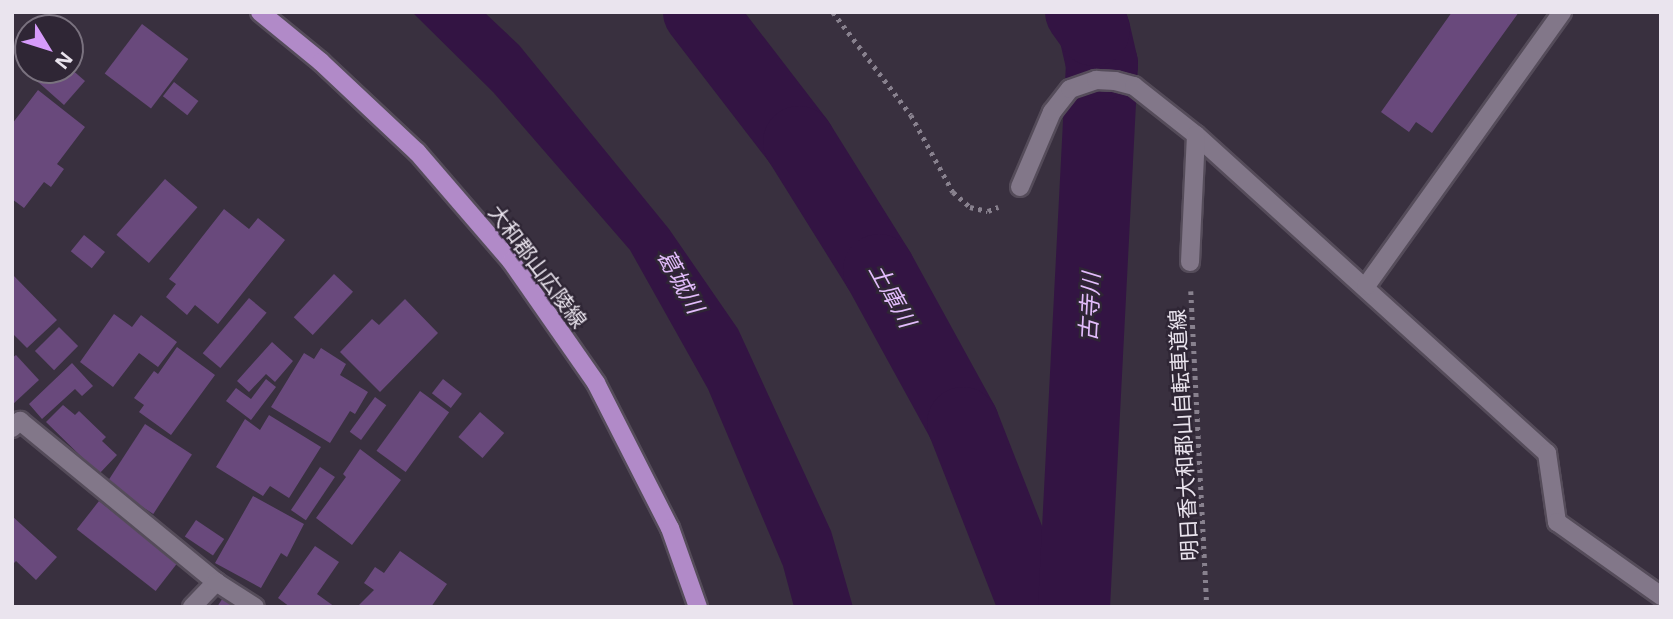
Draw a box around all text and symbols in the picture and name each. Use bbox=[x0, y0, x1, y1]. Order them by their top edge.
north arrow bbox=[14, 14, 84, 84]
text: N bbox=[49, 47, 79, 75]
street label: 大和郡山広陵線 bbox=[484, 200, 592, 332]
water label: 葛城川 bbox=[652, 244, 710, 318]
water label: 土庫川 bbox=[864, 258, 922, 332]
water label: 古寺川 bbox=[1073, 272, 1105, 342]
street label: 明日香大和郡山自転車道線 bbox=[1164, 309, 1202, 561]

